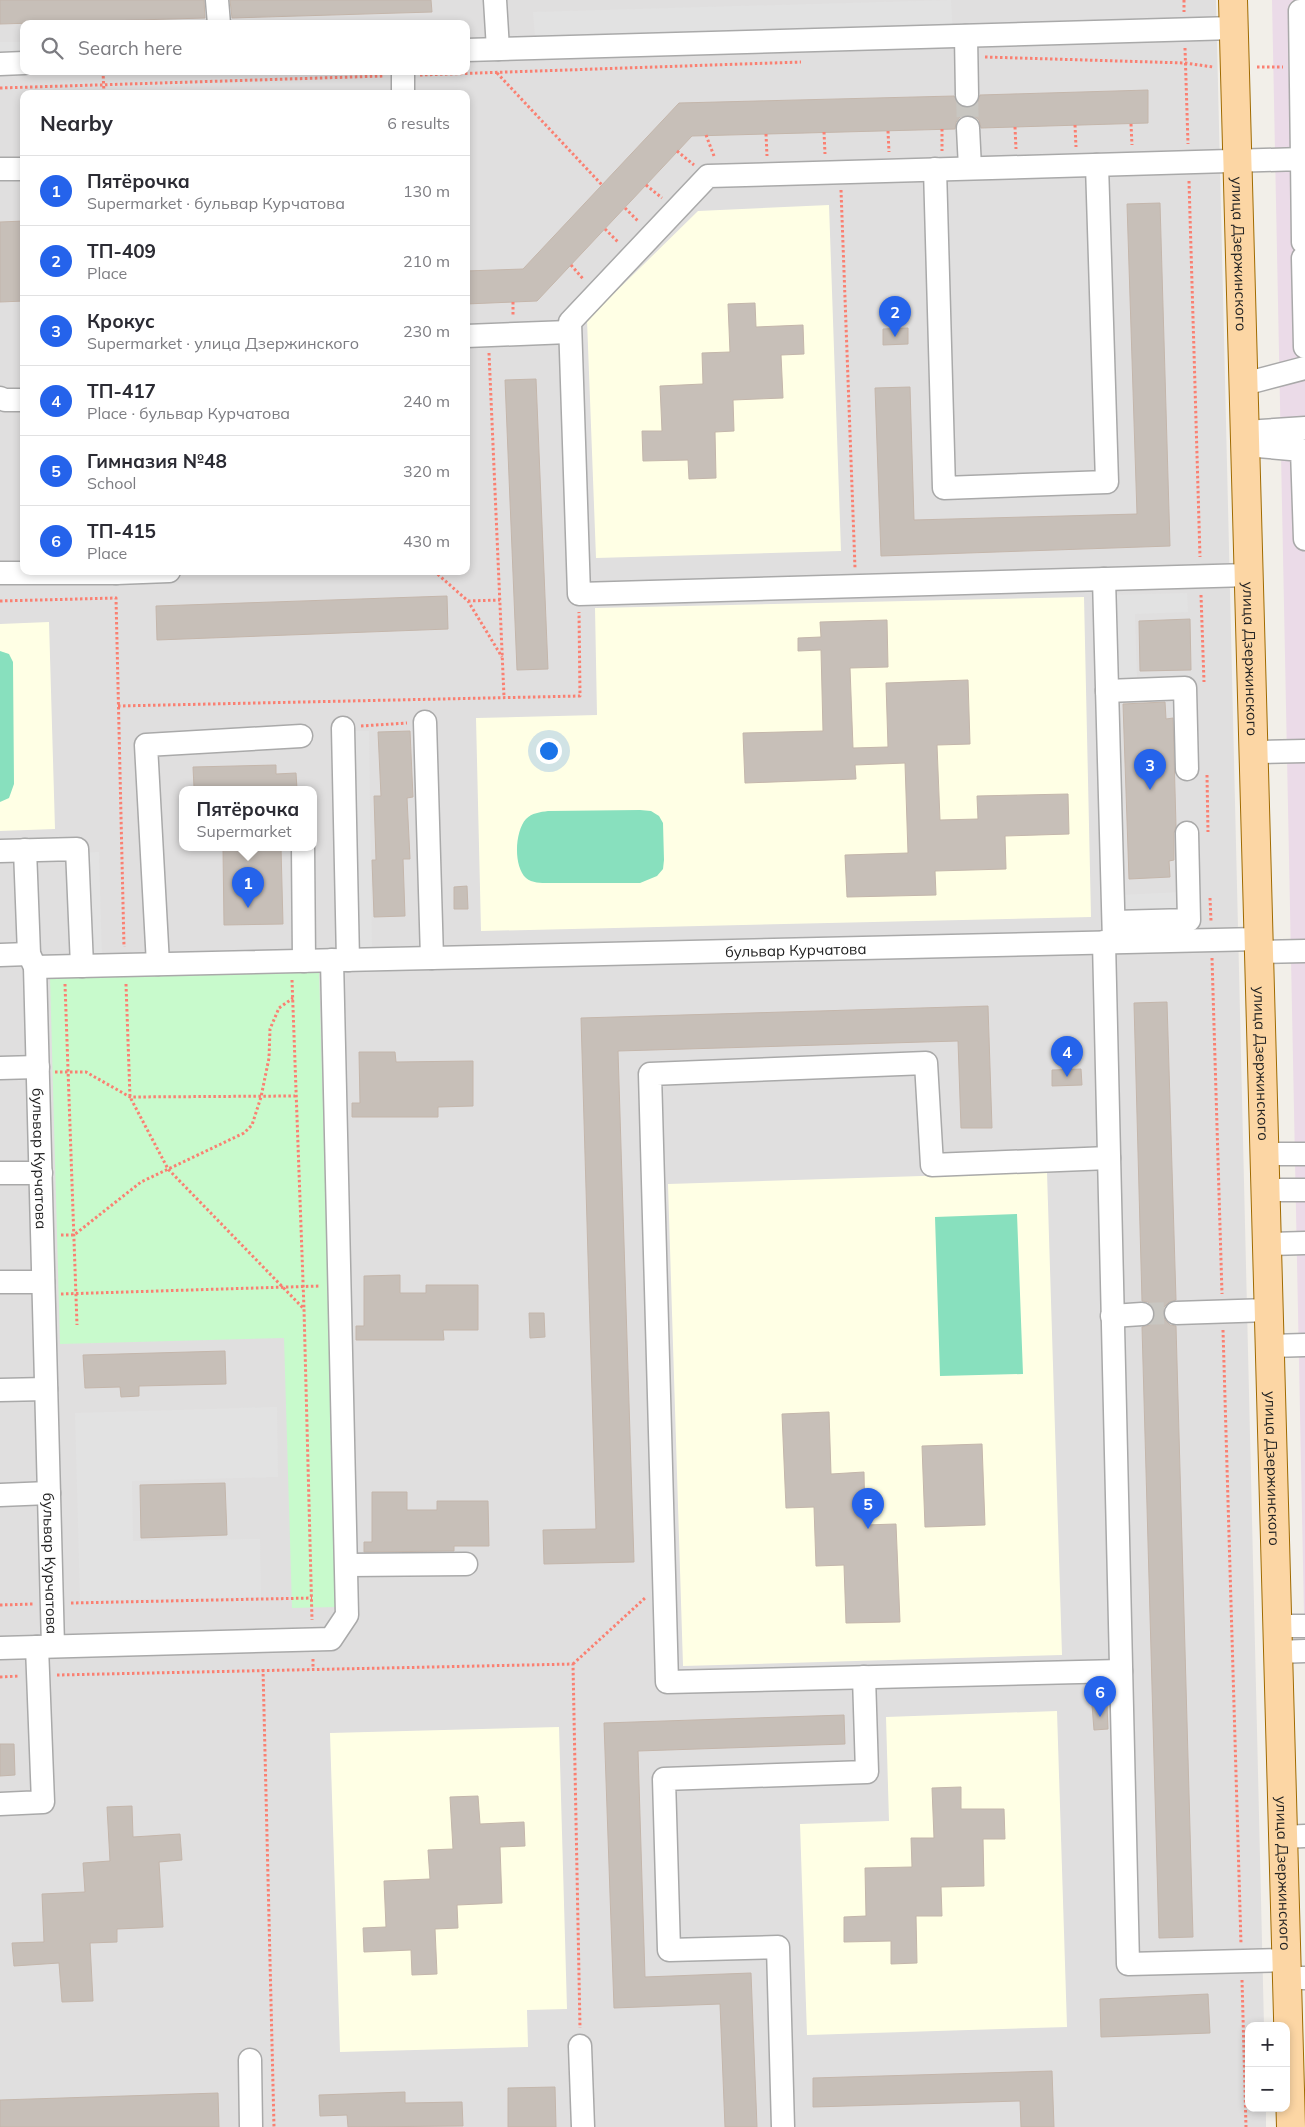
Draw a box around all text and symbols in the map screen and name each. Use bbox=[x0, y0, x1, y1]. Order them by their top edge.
search box bbox=[20, 20, 470, 75]
icon: search bbox=[38, 34, 66, 62]
text: Search here bbox=[78, 36, 182, 60]
text: Nearby bbox=[40, 110, 113, 136]
text: 6 results bbox=[387, 113, 450, 133]
text: Пятёрочка bbox=[87, 169, 190, 193]
street label: улица Дзержинского bbox=[1228, 176, 1252, 331]
text: 1 bbox=[51, 181, 61, 201]
text: 130 m bbox=[403, 181, 450, 201]
text: Supermarket · бульвар Курчатова bbox=[87, 193, 345, 213]
text: ТП-409 bbox=[87, 239, 156, 263]
text: 2 bbox=[51, 251, 61, 271]
text: 210 m bbox=[403, 251, 450, 271]
text: Place bbox=[87, 263, 127, 283]
pin: 2 bbox=[879, 296, 911, 337]
text: Крокус bbox=[87, 309, 155, 333]
text: 3 bbox=[51, 321, 61, 341]
text: 230 m bbox=[403, 321, 450, 341]
text: Supermarket · улица Дзержинского bbox=[87, 333, 359, 353]
text: ТП-417 bbox=[87, 379, 156, 403]
text: 4 bbox=[51, 391, 61, 411]
text: 240 m bbox=[403, 391, 450, 411]
text: Place · бульвар Курчатова bbox=[87, 403, 290, 423]
text: Гимназия №48 bbox=[87, 449, 227, 473]
text: 5 bbox=[51, 461, 61, 481]
text: 320 m bbox=[403, 461, 450, 481]
text: School bbox=[87, 473, 136, 493]
text: ТП-415 bbox=[87, 519, 156, 543]
text: 6 bbox=[51, 531, 61, 551]
text: 430 m bbox=[403, 531, 450, 551]
text: Place bbox=[87, 543, 127, 563]
street label: улица Дзержинского bbox=[1239, 581, 1263, 736]
your location bbox=[536, 738, 562, 764]
pin: 3 bbox=[1134, 749, 1166, 790]
popup bbox=[179, 786, 317, 851]
text: Пятёрочка bbox=[197, 797, 299, 821]
text: Supermarket bbox=[197, 821, 292, 841]
pin: 1 bbox=[232, 867, 264, 908]
street label: бульвар Курчатова bbox=[725, 938, 867, 961]
street label: улица Дзержинского bbox=[1250, 986, 1274, 1141]
pin: 4 bbox=[1051, 1036, 1083, 1077]
street label: бульвар Курчатова bbox=[29, 1088, 51, 1229]
street label: улица Дзержинского bbox=[1261, 1391, 1285, 1546]
pin: 5 bbox=[852, 1488, 884, 1529]
street label: бульвар Курчатова bbox=[39, 1492, 62, 1634]
pin: 6 bbox=[1084, 1676, 1116, 1717]
street label: улица Дзержинского bbox=[1272, 1796, 1296, 1951]
map controls bbox=[1245, 2022, 1290, 2112]
button: + bbox=[1245, 2022, 1290, 2067]
button: − bbox=[1245, 2067, 1290, 2112]

